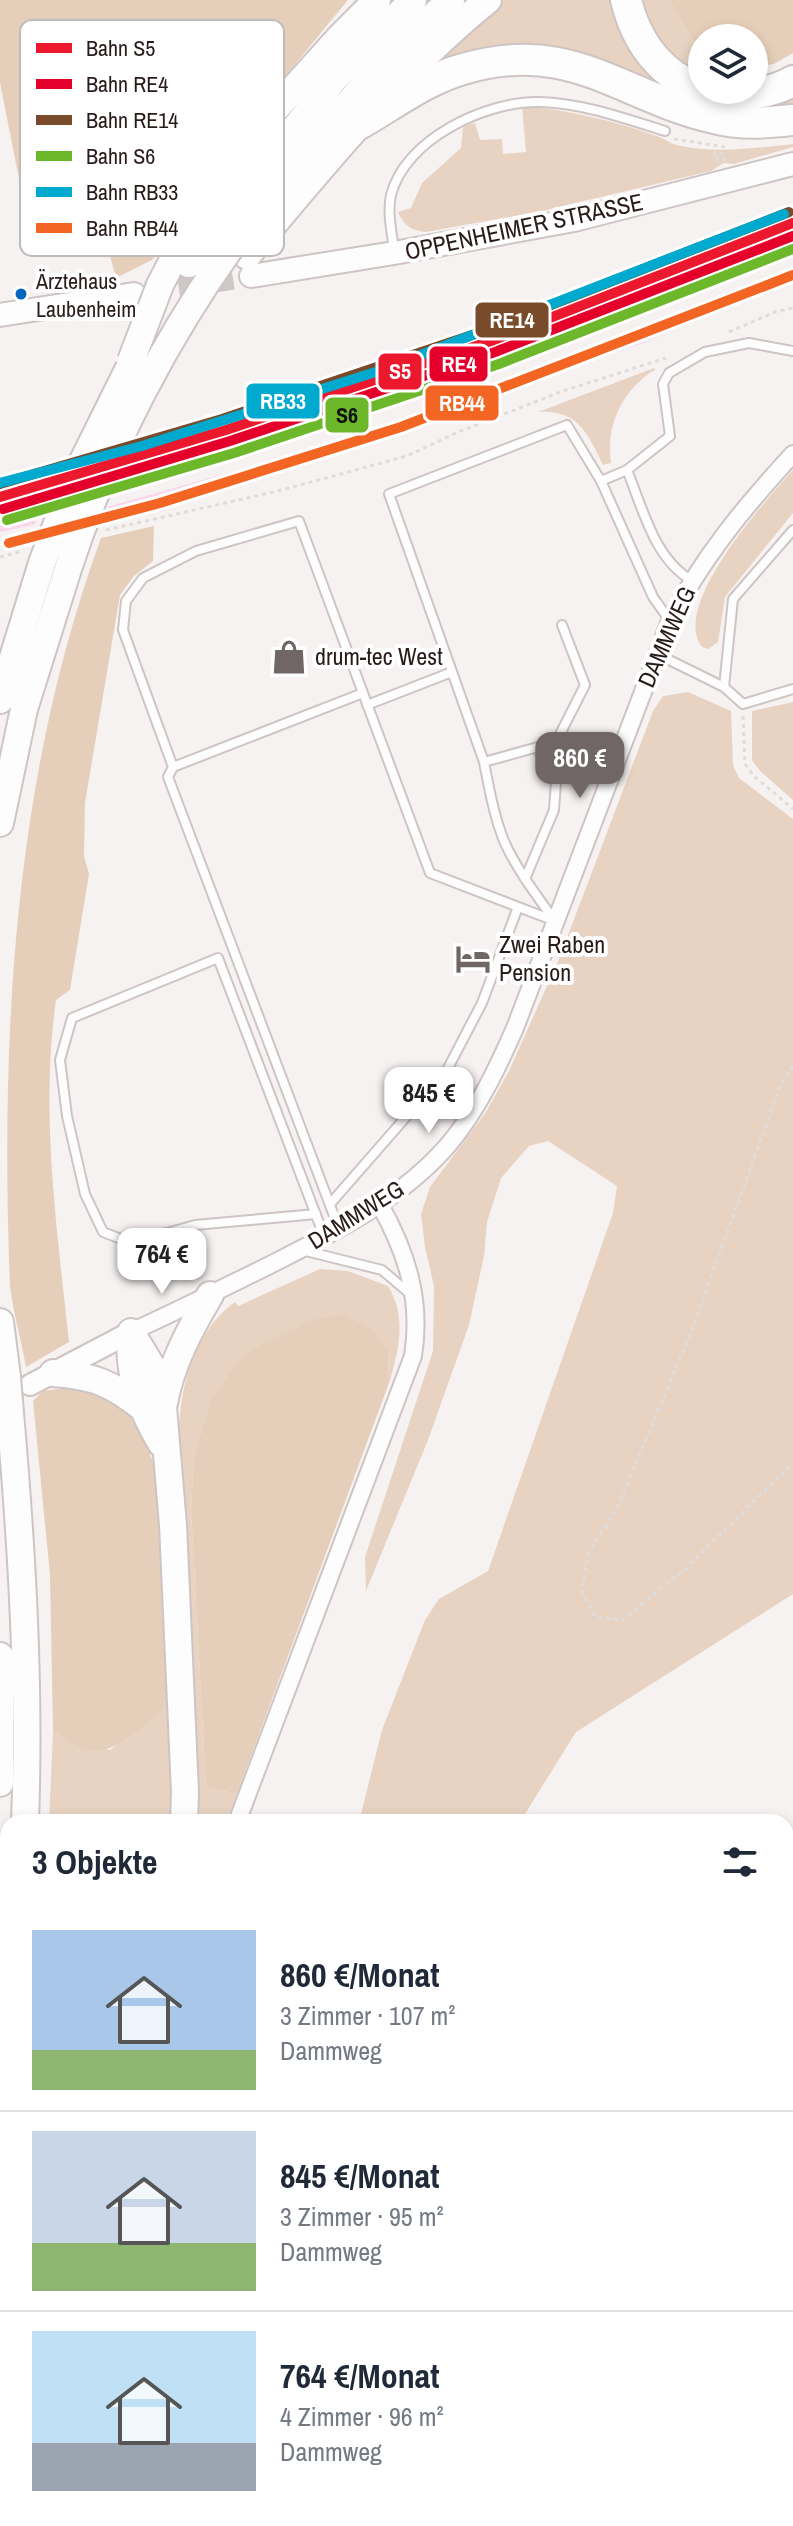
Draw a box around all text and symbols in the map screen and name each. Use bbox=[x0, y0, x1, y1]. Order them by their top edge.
legend bbox=[20, 20, 284, 256]
map controls bbox=[688, 24, 768, 104]
button: layers bbox=[688, 24, 768, 104]
text: Bahn S5 bbox=[86, 33, 155, 63]
text: Bahn RE4 bbox=[86, 69, 168, 99]
text: Bahn RE14 bbox=[86, 105, 178, 135]
text: Bahn S6 bbox=[86, 141, 155, 171]
text: Bahn RB33 bbox=[86, 177, 178, 207]
street label: OPPENHEIMER STRASSE bbox=[402, 185, 646, 267]
text: Bahn RB44 bbox=[86, 213, 178, 243]
place label: Ärztehaus Laubenheim bbox=[35, 266, 136, 324]
marker: Ärztehaus Laubenheim bbox=[13, 286, 29, 302]
line badge: RE14 bbox=[474, 301, 550, 339]
text: RE14 bbox=[489, 305, 535, 335]
line badge: RE4 bbox=[428, 345, 489, 383]
text: RE4 bbox=[441, 349, 477, 379]
line badge: S5 bbox=[377, 352, 423, 391]
text: S5 bbox=[389, 356, 411, 386]
line badge: RB33 bbox=[245, 382, 321, 420]
line badge: RB44 bbox=[424, 384, 500, 422]
text: RB33 bbox=[260, 386, 306, 416]
text: RB44 bbox=[439, 388, 485, 418]
line badge: S6 bbox=[324, 396, 370, 434]
text: S6 bbox=[336, 400, 358, 430]
street label: DAMMWEG bbox=[630, 581, 702, 692]
shop icon: drum-tec West bbox=[270, 638, 308, 676]
place label: drum-tec West bbox=[315, 640, 443, 672]
pin: 860 € bbox=[524, 732, 636, 800]
text: 860 € bbox=[553, 740, 607, 775]
place label: Zwei Raben Pension bbox=[499, 928, 605, 988]
hotel icon: Zwei Raben Pension bbox=[454, 940, 492, 978]
pin: 845 € bbox=[373, 1067, 485, 1135]
text: 845 € bbox=[402, 1075, 456, 1110]
street label: DAMMWEG bbox=[302, 1172, 409, 1256]
pin: 764 € bbox=[106, 1228, 218, 1296]
text: 764 € bbox=[135, 1236, 189, 1271]
text: 3 Objekte bbox=[32, 1839, 158, 1885]
icon: filters bbox=[718, 1840, 762, 1884]
text: 860 €/Monat bbox=[280, 1952, 440, 1998]
icon: home bbox=[96, 1962, 192, 2058]
text: 3 Zimmer · 107 m² bbox=[280, 1998, 455, 2033]
text: Dammweg bbox=[280, 2033, 382, 2068]
text: 845 €/Monat bbox=[280, 2153, 440, 2199]
icon: home bbox=[96, 2163, 192, 2259]
text: 3 Zimmer · 95 m² bbox=[280, 2199, 444, 2234]
text: Dammweg bbox=[280, 2234, 382, 2269]
text: 764 €/Monat bbox=[280, 2353, 440, 2399]
icon: home bbox=[96, 2363, 192, 2459]
text: 4 Zimmer · 96 m² bbox=[280, 2399, 444, 2434]
text: Dammweg bbox=[280, 2434, 382, 2469]

